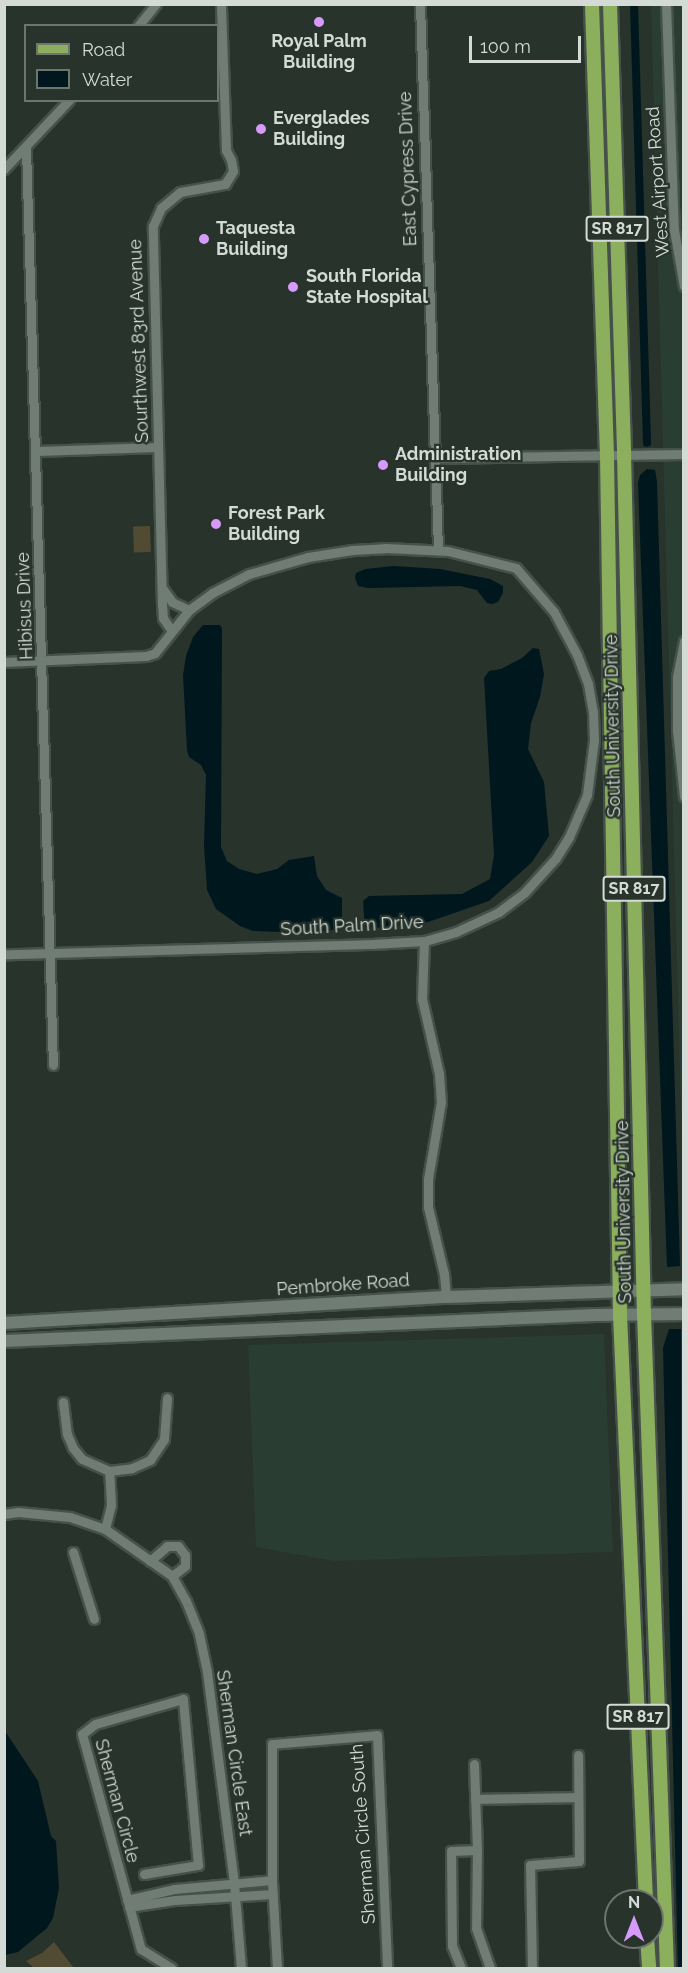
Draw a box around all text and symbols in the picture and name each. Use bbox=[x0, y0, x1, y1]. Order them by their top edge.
marker: Royal Palm Building bbox=[312, 15, 326, 29]
legend bbox=[24, 24, 219, 102]
scale bar bbox=[472, 24, 584, 62]
place label: Royal Palm Building bbox=[271, 31, 367, 74]
text: 100 m bbox=[480, 36, 531, 57]
text: Road bbox=[82, 39, 125, 60]
text: Water bbox=[82, 69, 132, 90]
street label: East Cypress Drive bbox=[395, 91, 421, 247]
street label: West Airport Road bbox=[642, 106, 674, 258]
place label: Everglades Building bbox=[273, 108, 370, 150]
marker: Everglades Building bbox=[254, 122, 268, 136]
road number: SR 817 bbox=[586, 216, 648, 242]
place label: Taquesta Building bbox=[216, 218, 295, 260]
marker: Taquesta Building bbox=[197, 232, 211, 246]
street label: Sourthwest 83rd Avenue bbox=[125, 238, 153, 444]
place label: South Florida State Hospital bbox=[306, 266, 428, 308]
marker: South Florida State Hospital bbox=[284, 278, 302, 296]
place label: Administration Building bbox=[395, 444, 521, 486]
marker: Administration Building bbox=[376, 458, 390, 472]
place label: Forest Park Building bbox=[228, 503, 325, 546]
marker: Forest Park Building bbox=[209, 517, 223, 531]
street label: Hibisus Drive bbox=[12, 552, 38, 660]
street label: South University Drive bbox=[601, 634, 625, 818]
road number: SR 817 bbox=[602, 876, 666, 902]
street label: South Palm Drive bbox=[280, 911, 424, 941]
street label: South University Drive bbox=[612, 1120, 636, 1304]
street label: Pembroke Road bbox=[276, 1270, 410, 1300]
street label: Sherman Circle East bbox=[212, 1669, 256, 1837]
road number: SR 817 bbox=[606, 1704, 670, 1730]
street label: Sherman Circle bbox=[90, 1737, 144, 1865]
street label: Sherman Circle South bbox=[346, 1743, 380, 1925]
north arrow bbox=[604, 1889, 664, 1949]
text: N bbox=[628, 1893, 640, 1912]

